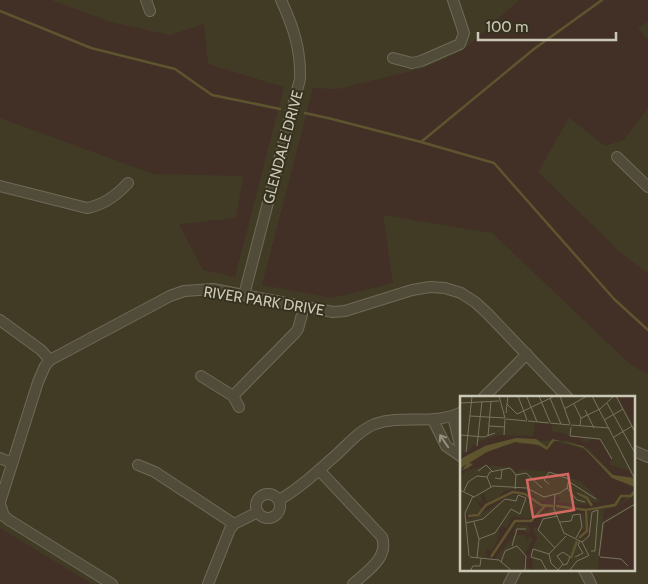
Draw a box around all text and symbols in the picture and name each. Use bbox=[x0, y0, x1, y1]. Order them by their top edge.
scale bar bbox=[478, 10, 616, 42]
text: 100 m bbox=[486, 18, 528, 36]
street label: GLENDALE DRIVE bbox=[259, 88, 307, 206]
street label: RIVER PARK DRIVE bbox=[202, 283, 326, 319]
inset map bbox=[460, 396, 636, 572]
one-way arrow bbox=[439, 434, 449, 448]

